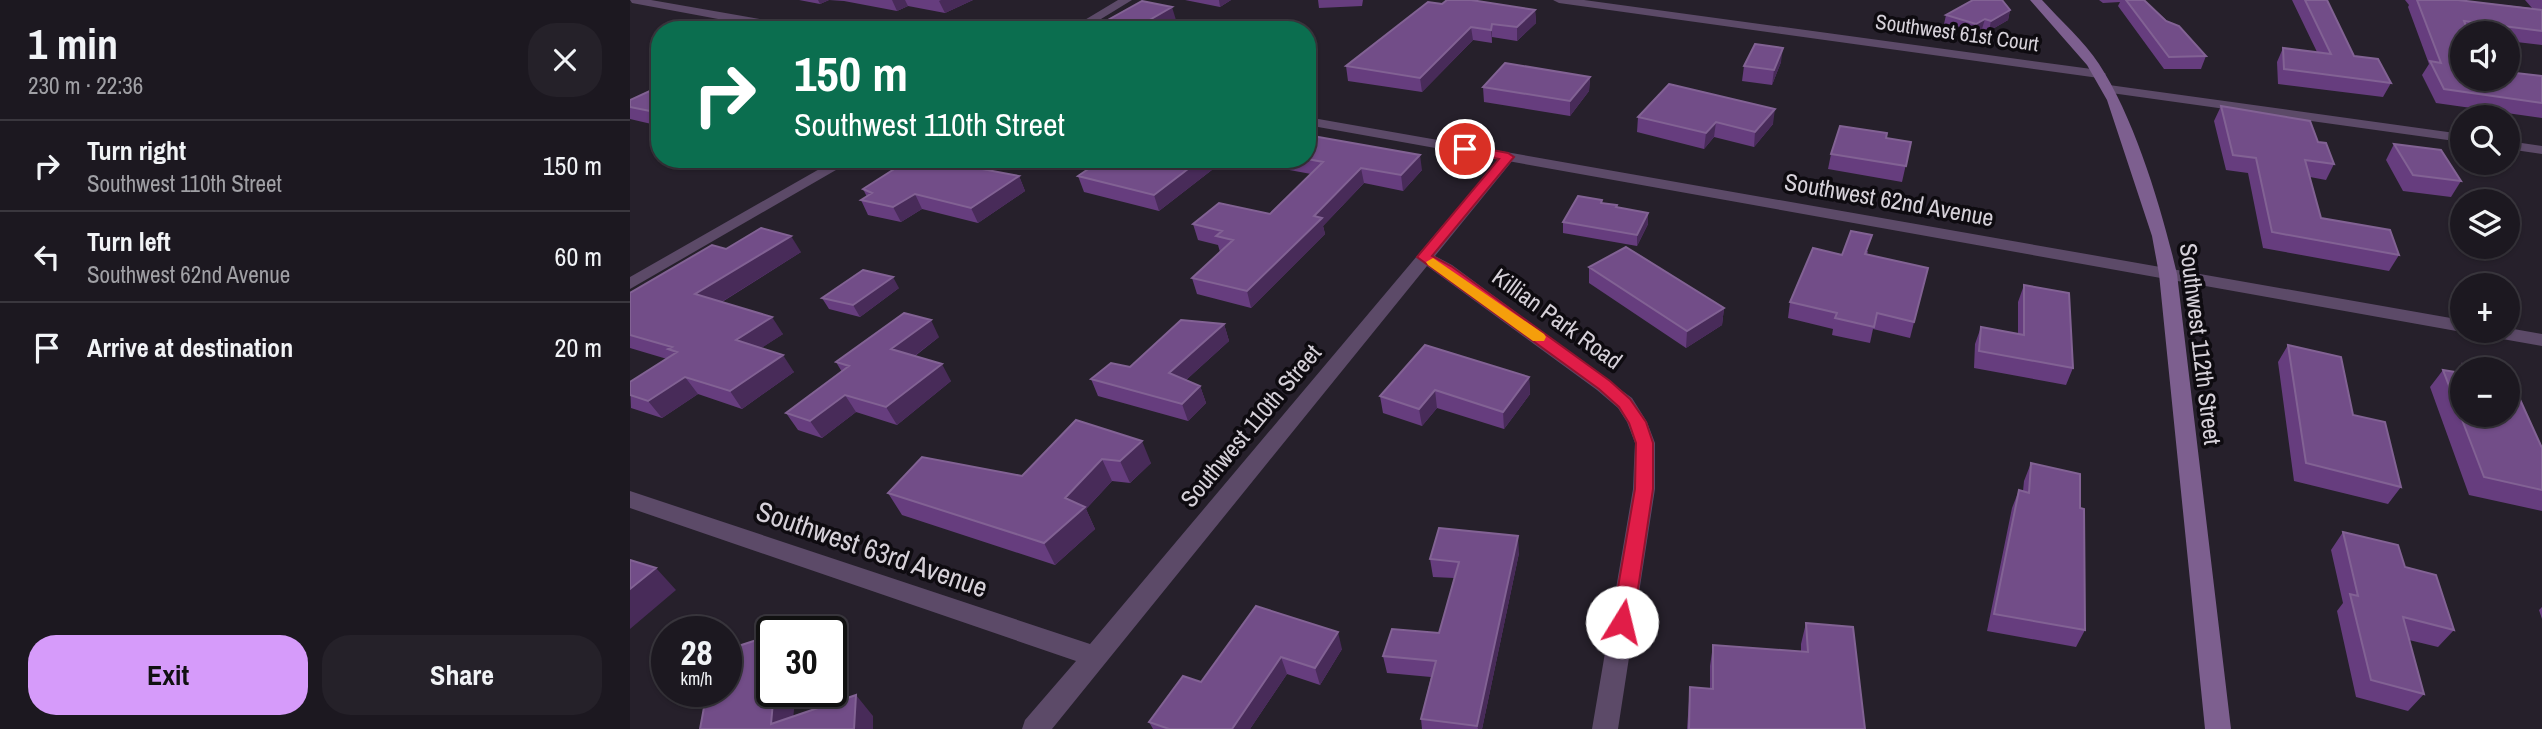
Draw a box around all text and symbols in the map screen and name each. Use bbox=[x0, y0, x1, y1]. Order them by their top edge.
street label: Southwest 61st Court bbox=[1874, 7, 2041, 58]
text: 1 min bbox=[28, 16, 118, 72]
map controls bbox=[2450, 21, 2520, 427]
button: sound bbox=[2450, 21, 2520, 91]
button: close bbox=[528, 23, 602, 97]
text: 150 m bbox=[794, 40, 908, 106]
icon: right bbox=[679, 49, 770, 140]
text: 230 m · 22:36 bbox=[28, 70, 143, 101]
text: Southwest 110th Street bbox=[794, 103, 1065, 146]
button: search bbox=[2450, 105, 2520, 175]
pin bbox=[1435, 119, 1495, 179]
icon: arrive bbox=[1446, 130, 1484, 168]
text: Turn right bbox=[87, 133, 186, 168]
icon: right bbox=[28, 147, 66, 185]
text: 150 m bbox=[543, 148, 602, 183]
street label: Southwest 62nd Avenue bbox=[1782, 165, 1996, 233]
text: Southwest 110th Street bbox=[87, 168, 282, 199]
button: layers bbox=[2450, 189, 2520, 259]
text: Turn left bbox=[87, 224, 171, 259]
icon: left bbox=[28, 238, 66, 276]
text: 60 m bbox=[555, 239, 602, 274]
street label: Southwest 112th Street bbox=[2173, 241, 2229, 447]
text: Southwest 62nd Avenue bbox=[87, 259, 290, 290]
street label: Killian Park Road bbox=[1486, 260, 1629, 376]
button: + bbox=[2450, 273, 2520, 343]
icon: arrive bbox=[28, 329, 66, 367]
text: Arrive at destination bbox=[87, 330, 293, 365]
text: 20 m bbox=[555, 330, 602, 365]
street label: Southwest 110th Street bbox=[1173, 337, 1328, 513]
button: − bbox=[2450, 357, 2520, 427]
street label: Southwest 63rd Avenue bbox=[751, 492, 993, 606]
position arrow bbox=[1585, 585, 1659, 659]
speed limit sign: 30 bbox=[756, 616, 847, 707]
text: 28 bbox=[681, 629, 712, 676]
button: Exit bbox=[28, 635, 308, 715]
button: Share bbox=[322, 635, 602, 715]
text: km/h bbox=[681, 666, 713, 691]

